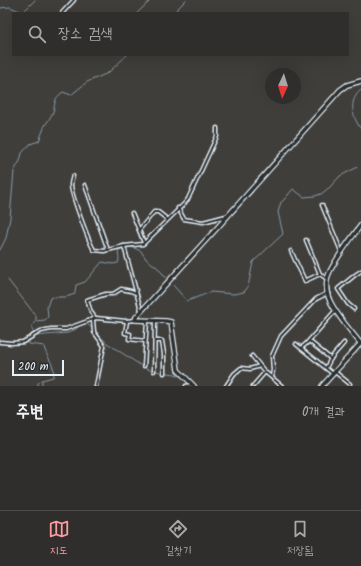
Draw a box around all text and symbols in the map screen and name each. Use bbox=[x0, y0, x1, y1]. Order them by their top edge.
search box bbox=[12, 12, 349, 56]
text: 장소 검색 bbox=[58, 22, 112, 46]
icon: search bbox=[26, 23, 48, 45]
north arrow bbox=[265, 68, 301, 104]
scale bar bbox=[12, 358, 64, 377]
text: 200 m bbox=[18, 358, 49, 376]
text: 주변 bbox=[16, 399, 43, 426]
text: 0개 결과 bbox=[302, 402, 345, 423]
tab: 지도 bbox=[48, 518, 70, 560]
tab: 길찾기 bbox=[165, 518, 191, 560]
tab: 저장됨 bbox=[287, 518, 313, 560]

